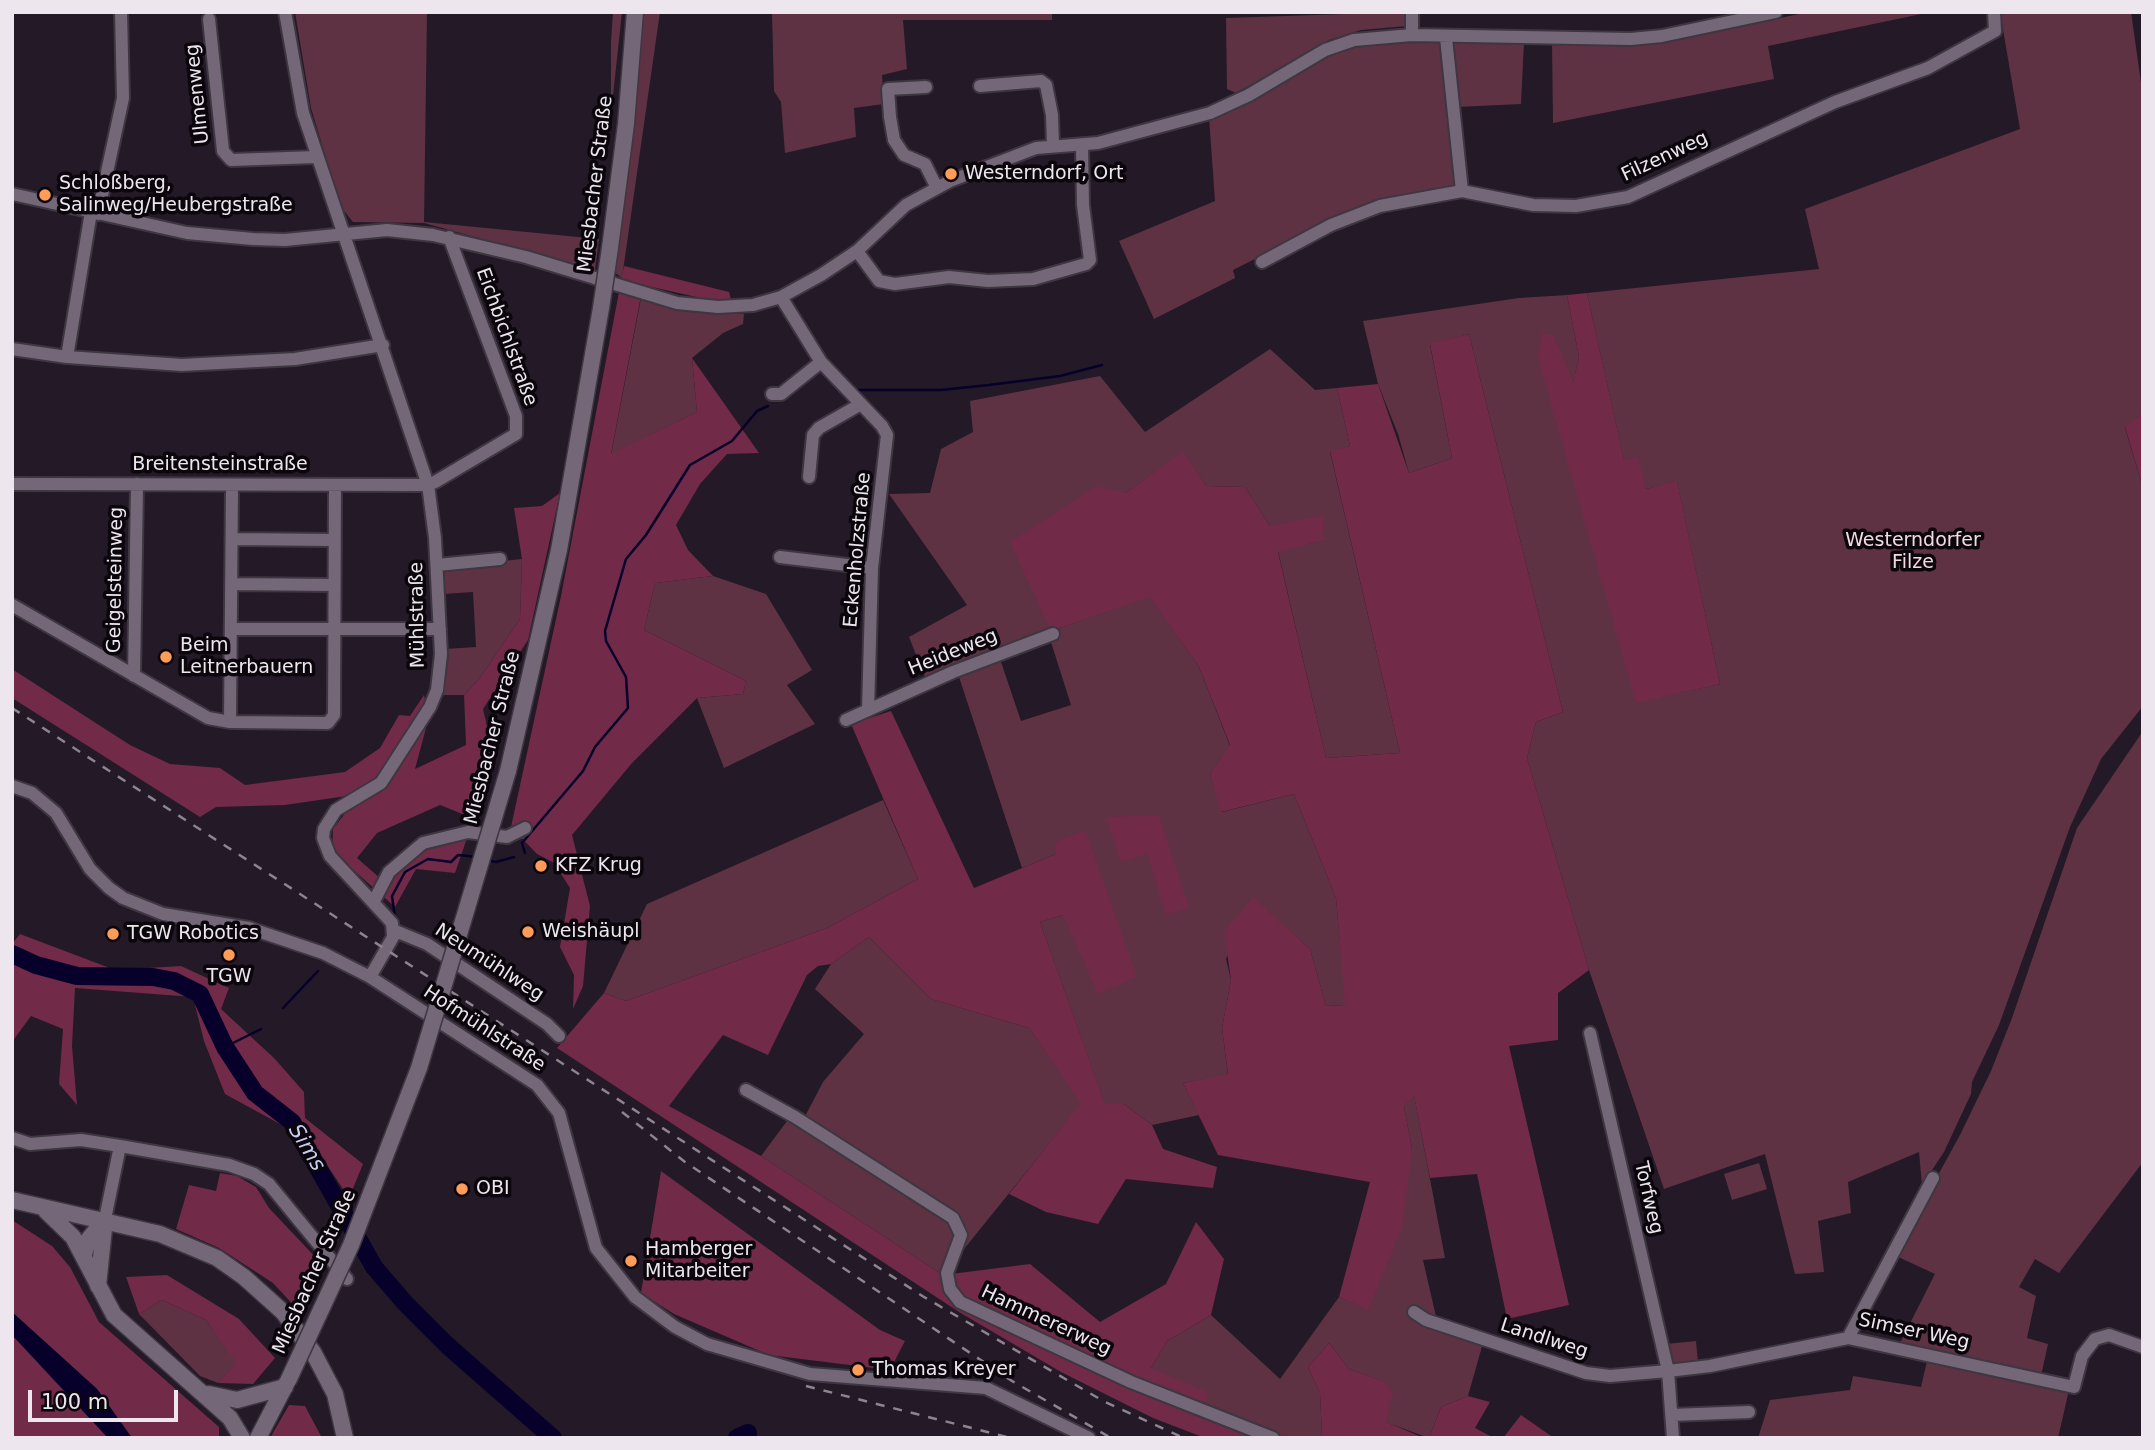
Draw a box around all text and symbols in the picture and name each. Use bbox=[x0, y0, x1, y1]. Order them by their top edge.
street label: Ulmenweg bbox=[181, 43, 215, 145]
street label: Miesbacher Straße bbox=[574, 94, 618, 274]
street label: Filzenweg bbox=[1618, 127, 1712, 187]
place label: Westerndorf, Ort bbox=[965, 163, 1123, 185]
marker: Westerndorf, Ort bbox=[943, 166, 959, 182]
place label: Schloßberg, Salinweg/Heubergstraße bbox=[59, 173, 293, 217]
marker: Schloßberg, Salinweg/Heubergstraße bbox=[37, 187, 53, 203]
street label: Eichbichlstraße bbox=[470, 265, 542, 409]
street label: Breitensteinstraße bbox=[132, 454, 308, 476]
street label: Eckenholzstraße bbox=[840, 471, 876, 629]
street label: Geigelsteinweg bbox=[103, 507, 129, 653]
park label: Westerndorfer Filze bbox=[1845, 530, 1981, 574]
street label: Mühlstraße bbox=[406, 562, 430, 668]
street label: Heideweg bbox=[905, 625, 1001, 681]
place label: Beim Leitnerbauern bbox=[180, 635, 313, 679]
marker: Beim Leitnerbauern bbox=[158, 649, 174, 665]
street label: Miesbacher Straße bbox=[460, 649, 526, 827]
place label: KFZ Krug bbox=[555, 855, 642, 877]
marker: KFZ Krug bbox=[533, 858, 549, 874]
street label: Neumühlweg bbox=[430, 919, 548, 1007]
place label: Weishäupl bbox=[542, 921, 640, 943]
place label: TGW Robotics bbox=[127, 923, 259, 945]
marker: Weishäupl bbox=[520, 924, 536, 940]
marker: TGW Robotics bbox=[105, 926, 121, 942]
marker: TGW bbox=[221, 947, 237, 963]
place label: TGW bbox=[206, 966, 252, 988]
street label: Hofmühlstraße bbox=[419, 981, 549, 1077]
water label: Sims bbox=[282, 1120, 330, 1176]
street label: Torfweg bbox=[1629, 1160, 1667, 1236]
place label: OBI bbox=[476, 1178, 510, 1200]
marker: OBI bbox=[454, 1181, 470, 1197]
street label: Miesbacher Straße bbox=[268, 1186, 362, 1358]
place label: Hamberger Mitarbeiter bbox=[645, 1239, 752, 1283]
marker: Hamberger Mitarbeiter bbox=[623, 1253, 639, 1269]
street label: Hammererweg bbox=[977, 1281, 1115, 1361]
street label: Simser Weg bbox=[1857, 1309, 1971, 1355]
street label: Landlweg bbox=[1497, 1314, 1591, 1364]
place label: Thomas Kreyer bbox=[872, 1359, 1016, 1381]
marker: Thomas Kreyer bbox=[850, 1362, 866, 1378]
scale bar bbox=[32, 1376, 182, 1420]
text: 100 m bbox=[41, 1390, 108, 1414]

